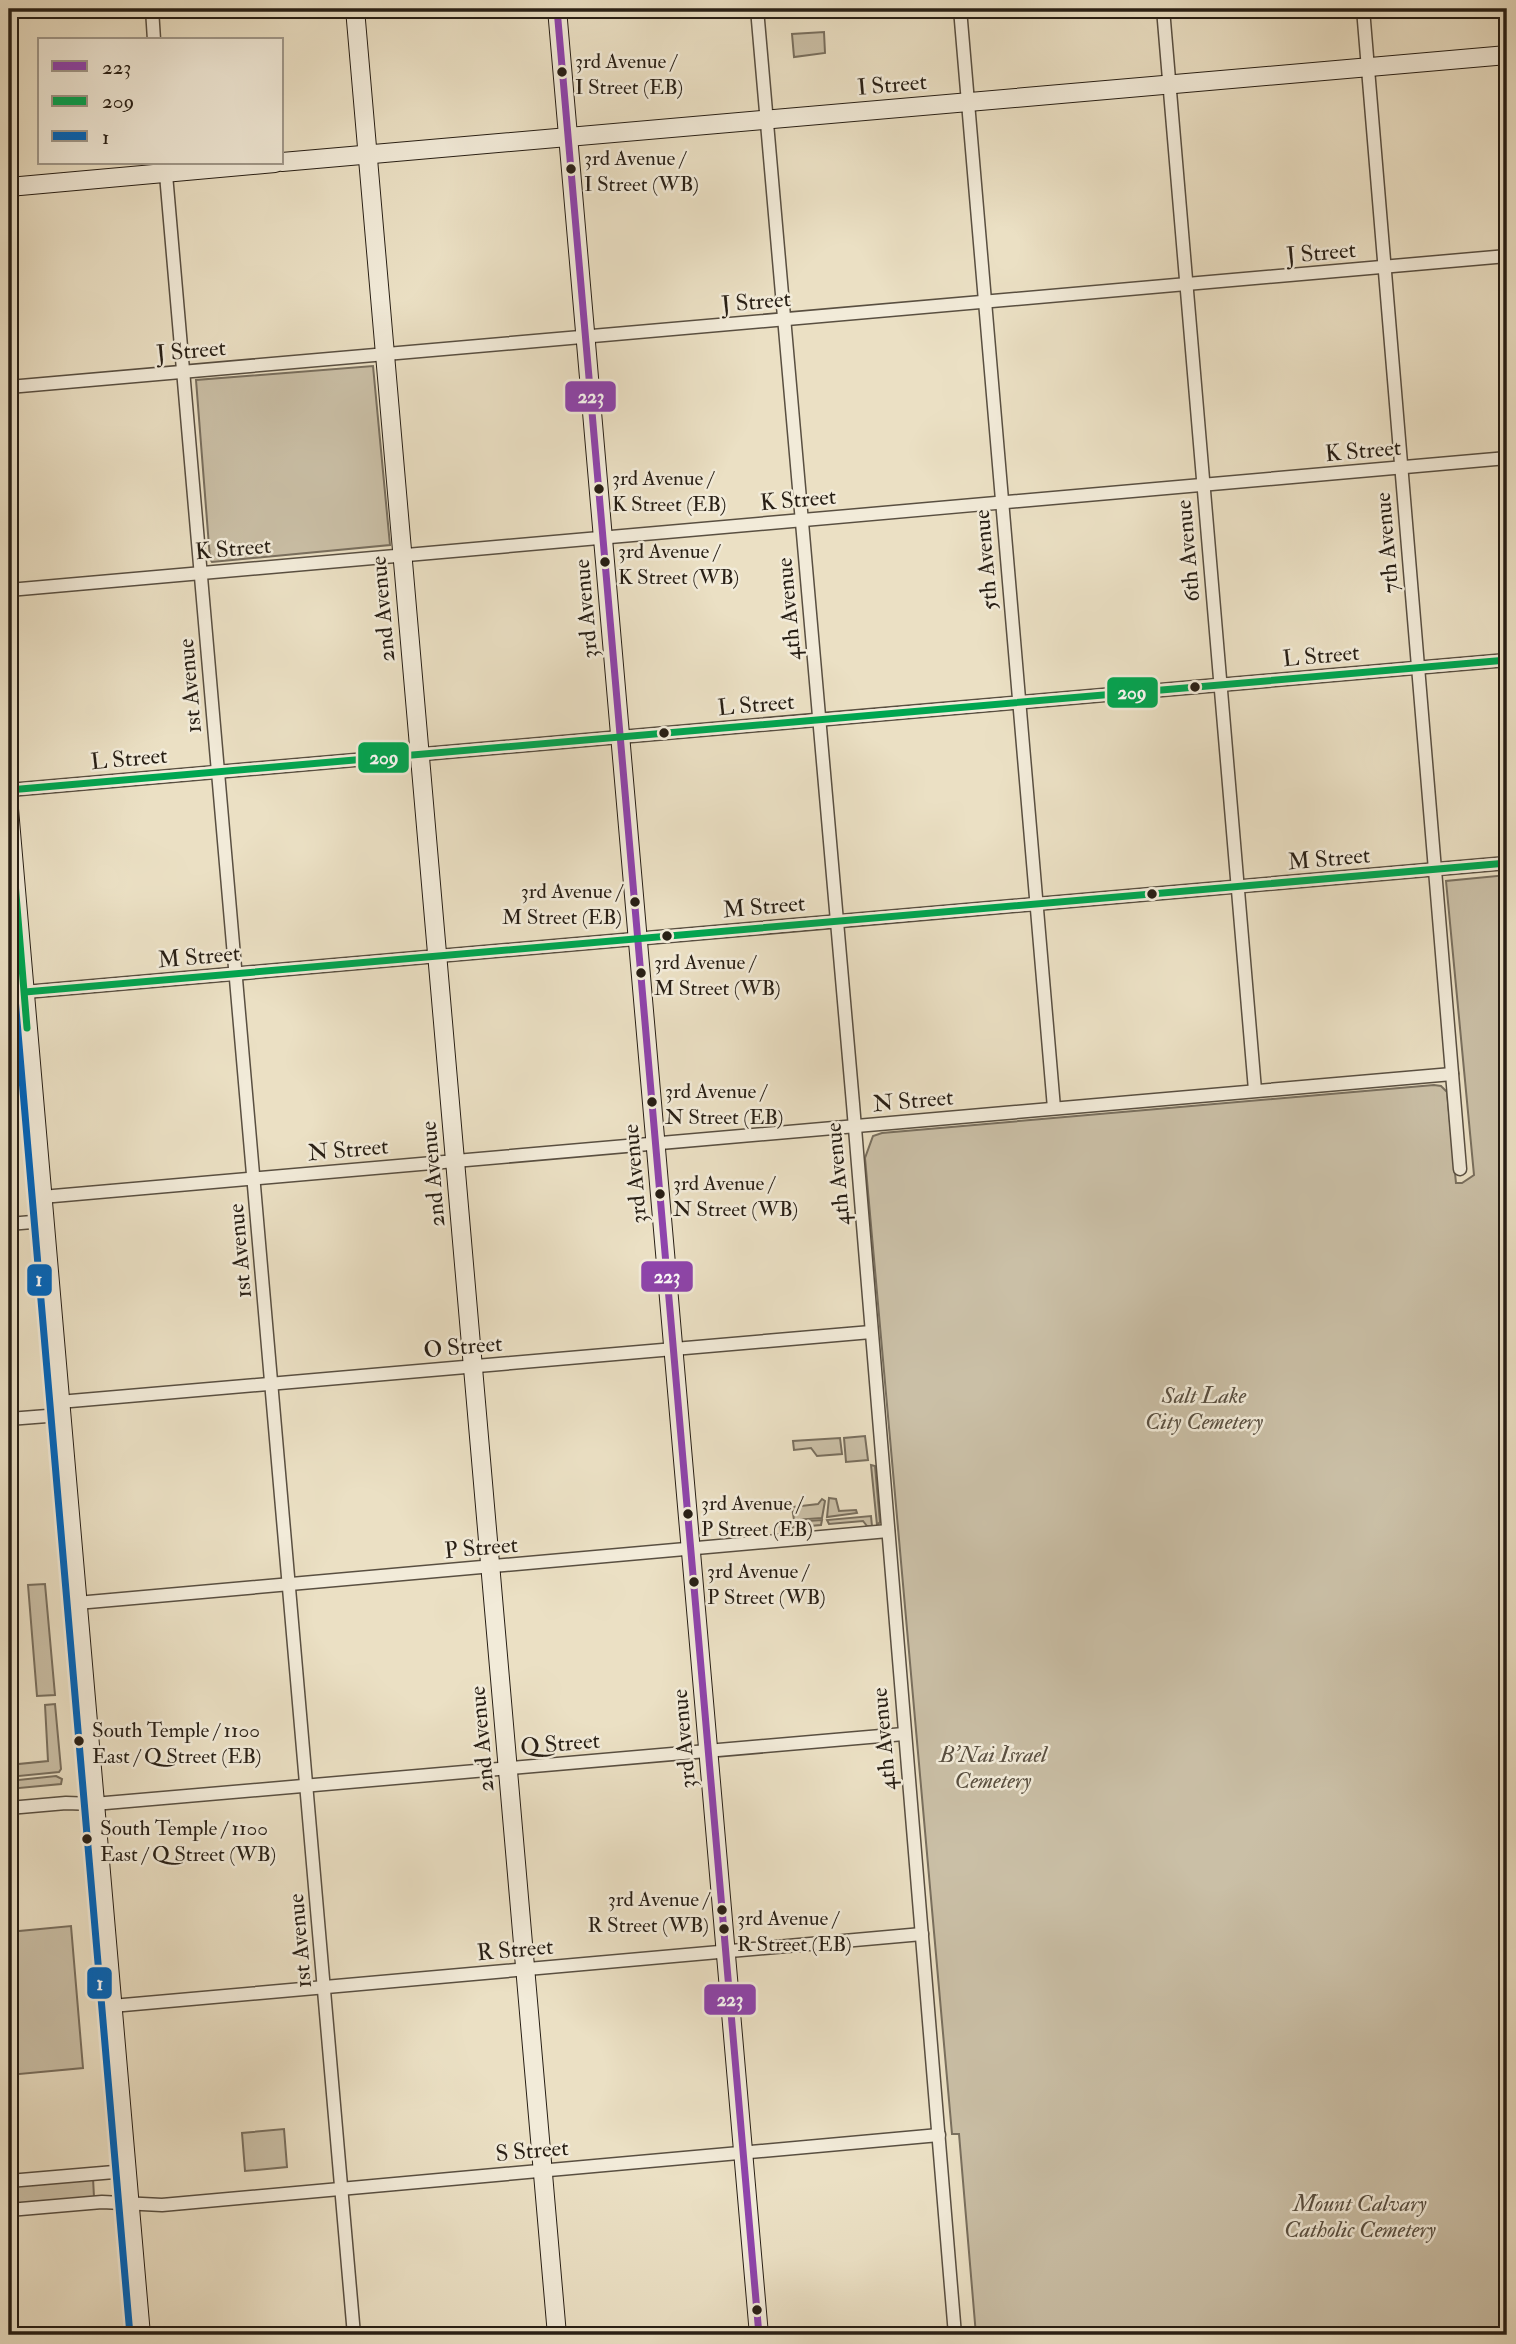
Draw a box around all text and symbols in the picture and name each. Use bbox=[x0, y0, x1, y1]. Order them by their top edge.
legend bbox=[38, 38, 284, 164]
place label: 3rd Avenue / I Street (EB) bbox=[575, 48, 683, 101]
text: 223 bbox=[102, 54, 131, 81]
marker: 3rd Avenue / I Street (EB) bbox=[555, 65, 569, 79]
street label: I Street bbox=[856, 67, 928, 102]
text: 209 bbox=[102, 88, 134, 115]
text: 1 bbox=[102, 124, 110, 151]
place label: 3rd Avenue / I Street (WB) bbox=[584, 145, 699, 198]
marker: 3rd Avenue / I Street (WB) bbox=[564, 162, 578, 176]
street label: J Street bbox=[1284, 235, 1357, 270]
street label: J Street bbox=[719, 284, 792, 319]
street label: J Street bbox=[154, 333, 227, 368]
line badge: 223 bbox=[564, 380, 617, 413]
text: 223 bbox=[578, 385, 604, 409]
street label: K Street bbox=[1324, 433, 1402, 468]
place label: 3rd Avenue / K Street (EB) bbox=[612, 465, 726, 518]
marker: 3rd Avenue / K Street (EB) bbox=[592, 482, 606, 496]
street label: K Street bbox=[759, 482, 837, 517]
street label: 7th Avenue bbox=[1368, 491, 1405, 595]
street label: 6th Avenue bbox=[1169, 498, 1206, 603]
street label: 5th Avenue bbox=[967, 508, 1004, 612]
street label: K Street bbox=[194, 531, 272, 566]
place label: 3rd Avenue / K Street (WB) bbox=[618, 538, 739, 591]
street label: 2nd Avenue bbox=[363, 554, 402, 663]
marker: 3rd Avenue / K Street (WB) bbox=[598, 555, 612, 569]
street label: 4th Avenue bbox=[770, 556, 807, 662]
street label: 3rd Avenue bbox=[567, 557, 604, 660]
street label: 1st Avenue bbox=[171, 637, 208, 735]
street label: L Street bbox=[1281, 638, 1361, 673]
line badge: 209 bbox=[1106, 676, 1159, 709]
unlabelled marker bbox=[1188, 680, 1202, 694]
text: 209 bbox=[1117, 681, 1147, 705]
street label: L Street bbox=[716, 687, 796, 722]
unlabelled marker bbox=[657, 726, 671, 740]
street label: L Street bbox=[89, 741, 169, 776]
line badge: 209 bbox=[357, 741, 410, 774]
text: 209 bbox=[369, 746, 399, 770]
street label: M Street bbox=[1287, 840, 1371, 877]
place label: 3rd Avenue / M Street (EB) bbox=[502, 878, 625, 931]
unlabelled marker bbox=[1145, 887, 1159, 901]
street label: M Street bbox=[722, 888, 806, 925]
marker: 3rd Avenue / M Street (EB) bbox=[628, 895, 642, 909]
unlabelled marker bbox=[660, 929, 674, 943]
street label: M Street bbox=[157, 938, 241, 975]
place label: 3rd Avenue / M Street (WB) bbox=[654, 949, 781, 1002]
marker: 3rd Avenue / M Street (WB) bbox=[634, 966, 648, 980]
place label: 3rd Avenue / N Street (EB) bbox=[665, 1078, 784, 1131]
street label: N Street bbox=[871, 1083, 955, 1118]
marker: 3rd Avenue / N Street (EB) bbox=[645, 1095, 659, 1109]
street label: 2nd Avenue bbox=[413, 1119, 452, 1228]
street label: 4th Avenue bbox=[819, 1121, 856, 1227]
street label: 3rd Avenue bbox=[616, 1122, 653, 1225]
street label: N Street bbox=[306, 1132, 390, 1167]
place label: 3rd Avenue / N Street (WB) bbox=[673, 1170, 798, 1223]
marker: 3rd Avenue / N Street (WB) bbox=[653, 1187, 667, 1201]
street label: 1st Avenue bbox=[221, 1202, 258, 1300]
line badge: 223 bbox=[640, 1260, 694, 1293]
line badge: 1 bbox=[26, 1263, 53, 1297]
text: 223 bbox=[654, 1265, 680, 1289]
text: 1 bbox=[36, 1268, 43, 1292]
street label: O Street bbox=[422, 1329, 504, 1364]
park label: Salt Lake City Cemetery bbox=[1145, 1381, 1263, 1436]
place label: 3rd Avenue / P Street (EB) bbox=[701, 1490, 813, 1543]
marker: 3rd Avenue / P Street (EB) bbox=[681, 1507, 695, 1521]
street label: P Street bbox=[443, 1530, 519, 1565]
place label: 3rd Avenue / P Street (WB) bbox=[707, 1558, 826, 1611]
marker: 3rd Avenue / P Street (WB) bbox=[687, 1575, 701, 1589]
street label: 2nd Avenue bbox=[462, 1684, 501, 1793]
street label: 4th Avenue bbox=[865, 1686, 902, 1792]
street label: 3rd Avenue bbox=[665, 1687, 702, 1790]
place label: South Temple / 1100 East / Q Street (EB) bbox=[92, 1717, 262, 1770]
street label: Q Street bbox=[519, 1726, 601, 1761]
marker: South Temple / 1100 East / Q Street (EB) bbox=[72, 1734, 86, 1748]
park label: B'Nai Israel Cemetery bbox=[938, 1740, 1048, 1795]
place label: South Temple / 1100 East / Q Street (WB) bbox=[100, 1815, 276, 1868]
marker: South Temple / 1100 East / Q Street (WB) bbox=[80, 1832, 94, 1846]
place label: 3rd Avenue / R Street (WB) bbox=[588, 1886, 712, 1939]
street label: 1st Avenue bbox=[281, 1892, 318, 1990]
marker: 3rd Avenue / R Street (WB) bbox=[715, 1903, 729, 1917]
place label: 3rd Avenue / R Street (EB) bbox=[737, 1905, 852, 1958]
marker: 3rd Avenue / R Street (EB) bbox=[717, 1922, 731, 1936]
street label: R Street bbox=[476, 1932, 555, 1967]
line badge: 1 bbox=[86, 1966, 113, 2000]
text: 1 bbox=[97, 1972, 104, 1996]
line badge: 223 bbox=[703, 1983, 757, 2016]
text: 223 bbox=[717, 1988, 743, 2012]
street label: S Street bbox=[494, 2133, 570, 2168]
park label: Mount Calvary Catholic Cemetery bbox=[1284, 2189, 1436, 2244]
unlabelled marker bbox=[750, 2303, 764, 2317]

